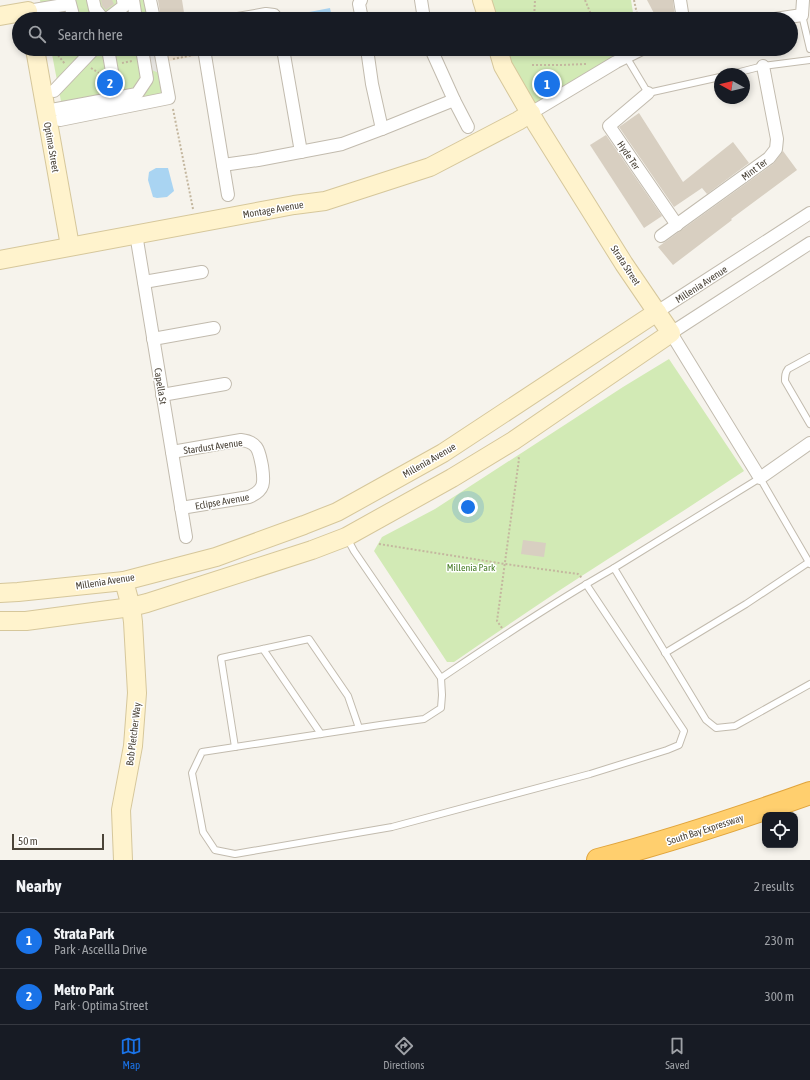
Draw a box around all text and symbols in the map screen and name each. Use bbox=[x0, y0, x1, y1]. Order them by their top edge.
search box bbox=[12, 12, 798, 56]
icon: search bbox=[26, 23, 48, 45]
text: Search here bbox=[58, 26, 123, 43]
pin: 2 bbox=[97, 68, 123, 98]
north arrow bbox=[714, 68, 750, 104]
pin: 1 bbox=[534, 69, 560, 99]
street label: Optima Street bbox=[42, 121, 61, 173]
street label: Hyde Ter bbox=[615, 139, 643, 172]
street label: Mint Ter bbox=[739, 156, 770, 183]
street label: Montage Avenue bbox=[242, 199, 305, 220]
street label: Strata Street bbox=[609, 243, 643, 287]
street label: Millenia Avenue bbox=[673, 263, 730, 305]
street label: Capella St bbox=[152, 367, 169, 405]
street label: Stardust Avenue bbox=[183, 437, 244, 456]
street label: Millenia Avenue bbox=[401, 441, 458, 480]
street label: Eclipse Avenue bbox=[194, 491, 250, 512]
your location bbox=[458, 497, 478, 517]
park label: Millenia Park bbox=[447, 562, 496, 573]
street label: Millenia Avenue bbox=[75, 571, 136, 592]
street label: Bob Pletcher Way bbox=[124, 702, 143, 766]
street label: South Bay Expressway bbox=[665, 812, 745, 847]
map controls bbox=[762, 812, 798, 848]
button: locate bbox=[762, 812, 798, 848]
scale bar bbox=[12, 832, 104, 851]
text: 50 m bbox=[18, 835, 38, 847]
text: Nearby bbox=[16, 876, 62, 896]
text: 2 results bbox=[754, 879, 794, 894]
text: Strata Park bbox=[54, 925, 114, 942]
text: 1 bbox=[26, 933, 32, 948]
text: 230 m bbox=[765, 933, 794, 948]
text: Park · Ascellla Drive bbox=[54, 942, 147, 957]
text: Metro Park bbox=[54, 981, 114, 998]
text: 2 bbox=[26, 989, 32, 1004]
text: 300 m bbox=[765, 989, 794, 1004]
text: Park · Optima Street bbox=[54, 998, 148, 1013]
tab: Map bbox=[120, 1035, 142, 1071]
tab: Directions bbox=[383, 1035, 424, 1071]
tab: Saved bbox=[665, 1035, 690, 1071]

